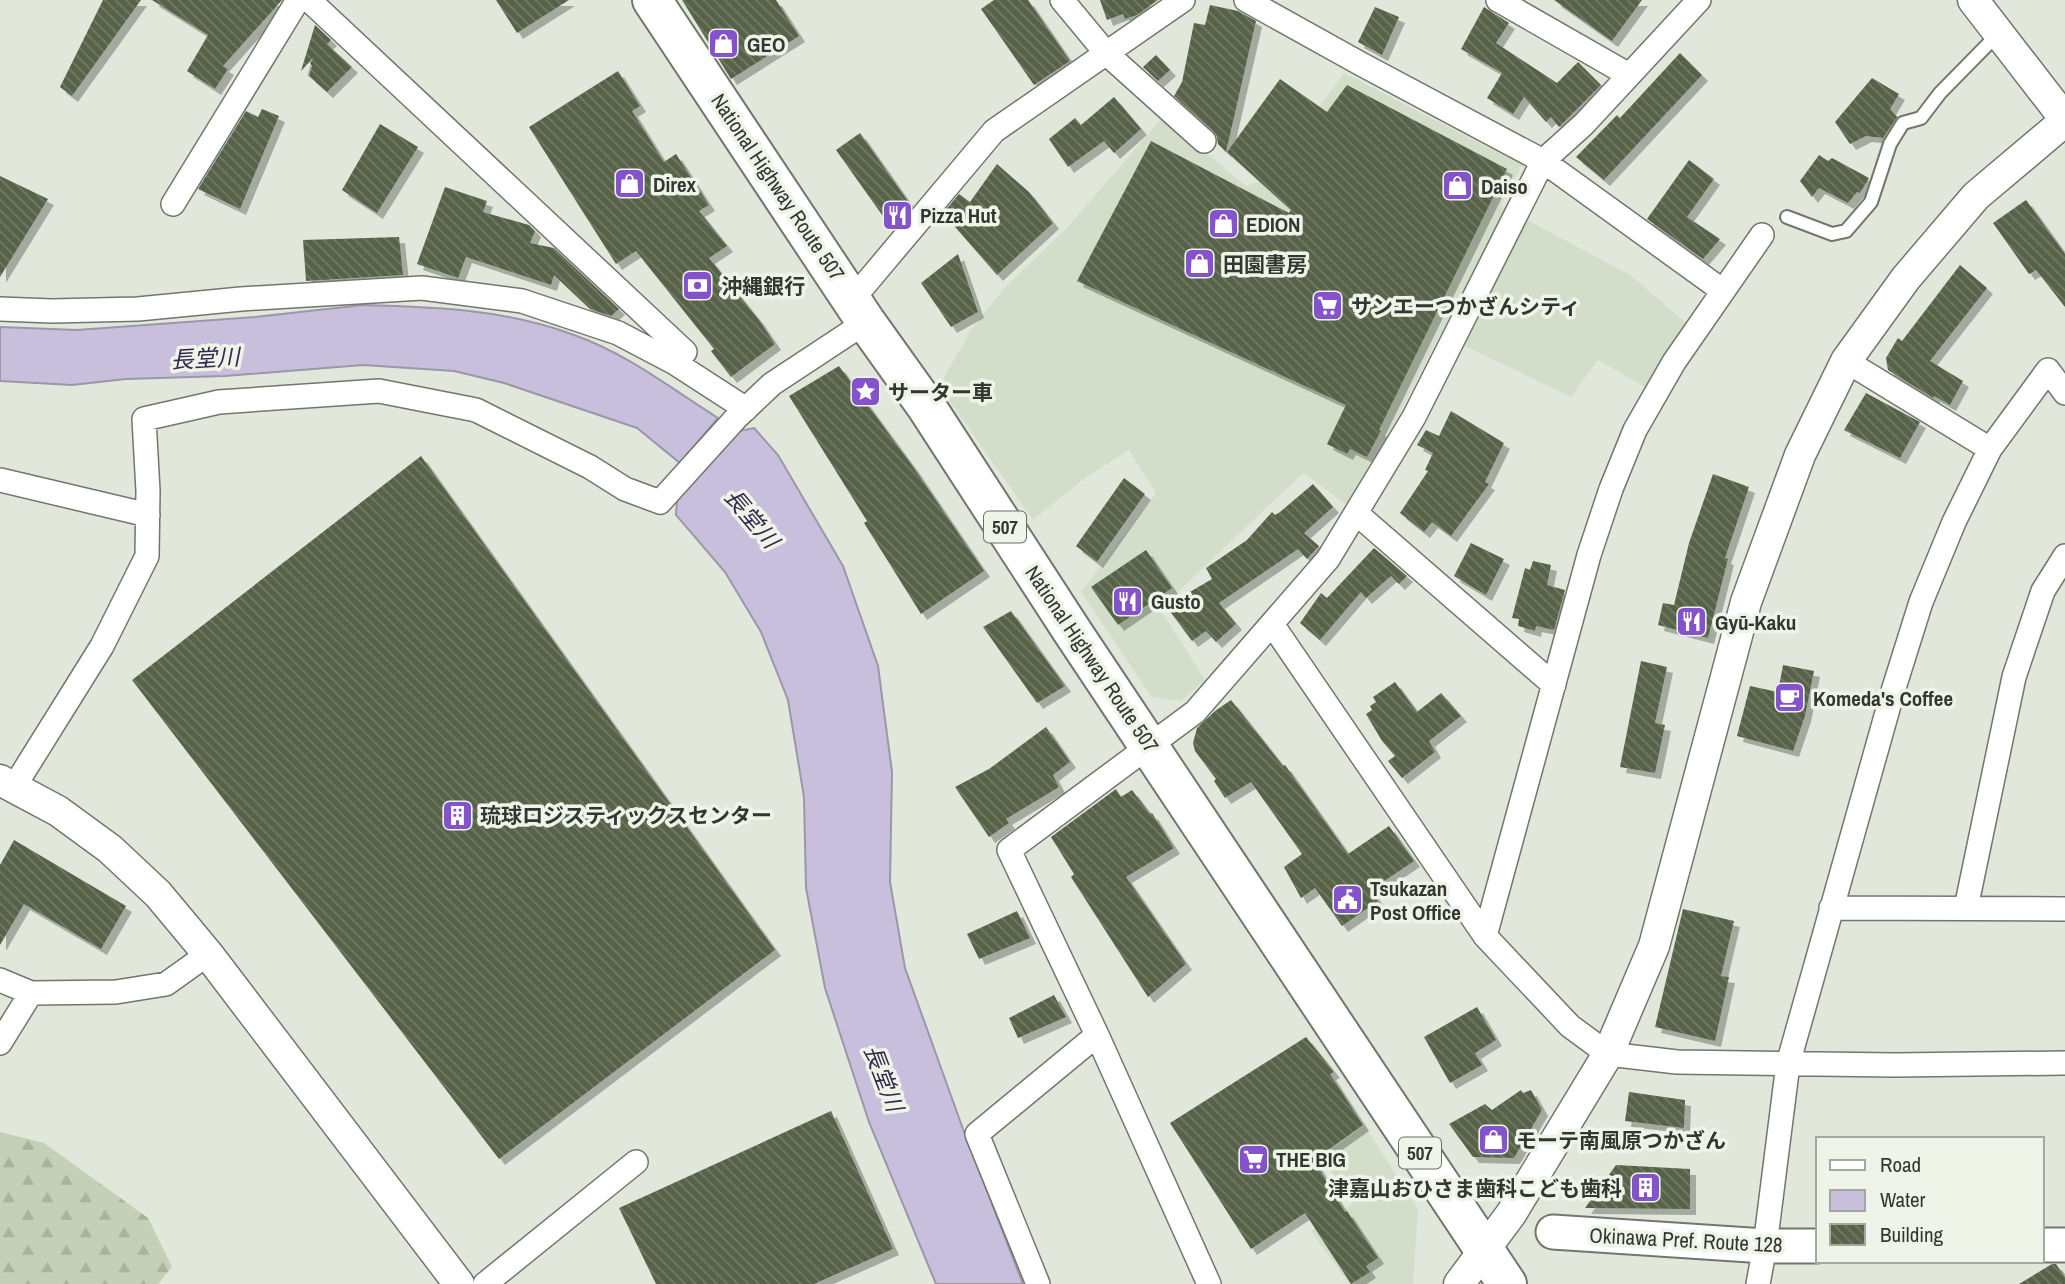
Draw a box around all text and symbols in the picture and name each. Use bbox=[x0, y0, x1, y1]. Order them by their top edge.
shop icon: GEO bbox=[707, 27, 741, 61]
place label: GEO bbox=[747, 30, 785, 59]
street label: National Highway Route 507 bbox=[704, 88, 852, 286]
shop icon: Direx bbox=[613, 167, 647, 201]
shop icon: Daiso bbox=[1441, 169, 1475, 203]
place label: Direx bbox=[653, 170, 696, 199]
place label: Daiso bbox=[1481, 172, 1528, 201]
restaurant icon: Pizza Hut bbox=[880, 198, 914, 232]
place label: Pizza Hut bbox=[920, 201, 997, 230]
shop icon: EDION bbox=[1206, 207, 1240, 241]
place label: EDION bbox=[1246, 210, 1301, 239]
shop icon: 田園書房 bbox=[1183, 247, 1217, 281]
place label: 田園書房 bbox=[1223, 250, 1307, 279]
bank icon: 沖縄銀行 bbox=[681, 269, 715, 303]
place label: 沖縄銀行 bbox=[721, 272, 805, 301]
supermarket icon: サンエーつかざんシティ bbox=[1311, 289, 1345, 323]
place label: サンエーつかざんシティ bbox=[1351, 292, 1581, 321]
water label: 長堂川 bbox=[170, 341, 243, 375]
place icon: サーター車 bbox=[848, 375, 882, 409]
place label: サーター車 bbox=[888, 378, 993, 407]
water label: 長堂川 bbox=[718, 482, 788, 557]
road number: 507 bbox=[984, 512, 1026, 542]
street label: National Highway Route 507 bbox=[1018, 560, 1166, 758]
restaurant icon: Gusto bbox=[1111, 584, 1145, 618]
place label: Gusto bbox=[1151, 587, 1201, 616]
restaurant icon: Gyū-Kaku bbox=[1675, 605, 1709, 639]
place label: Gyū-Kaku bbox=[1715, 608, 1796, 637]
cafe icon: Komeda's Coffee bbox=[1773, 681, 1807, 715]
place label: Komeda's Coffee bbox=[1813, 684, 1953, 713]
building icon: 琉球ロジスティックスセンター bbox=[440, 798, 474, 832]
place label: 琉球ロジスティックスセンター bbox=[480, 801, 772, 830]
place label: Tsukazan Post Office bbox=[1370, 874, 1461, 927]
public building icon: Tsukazan Post Office bbox=[1330, 883, 1364, 917]
water label: 長堂川 bbox=[857, 1040, 912, 1119]
shop icon: モーテ南風原つかざん bbox=[1476, 1123, 1510, 1157]
place label: モーテ南風原つかざん bbox=[1516, 1126, 1726, 1155]
legend bbox=[1816, 1137, 2044, 1263]
road number: 507 bbox=[1399, 1138, 1441, 1168]
supermarket icon: THE BIG bbox=[1236, 1142, 1270, 1176]
place label: THE BIG bbox=[1276, 1145, 1346, 1174]
text: Road bbox=[1880, 1150, 1921, 1179]
building icon: 津嘉山おひさま歯科こども歯科 bbox=[1628, 1171, 1662, 1205]
place label: 津嘉山おひさま歯科こども歯科 bbox=[1328, 1174, 1622, 1203]
text: Water bbox=[1880, 1185, 1926, 1214]
street label: Okinawa Pref. Route 128 bbox=[1589, 1220, 1783, 1260]
text: Building bbox=[1880, 1220, 1944, 1249]

